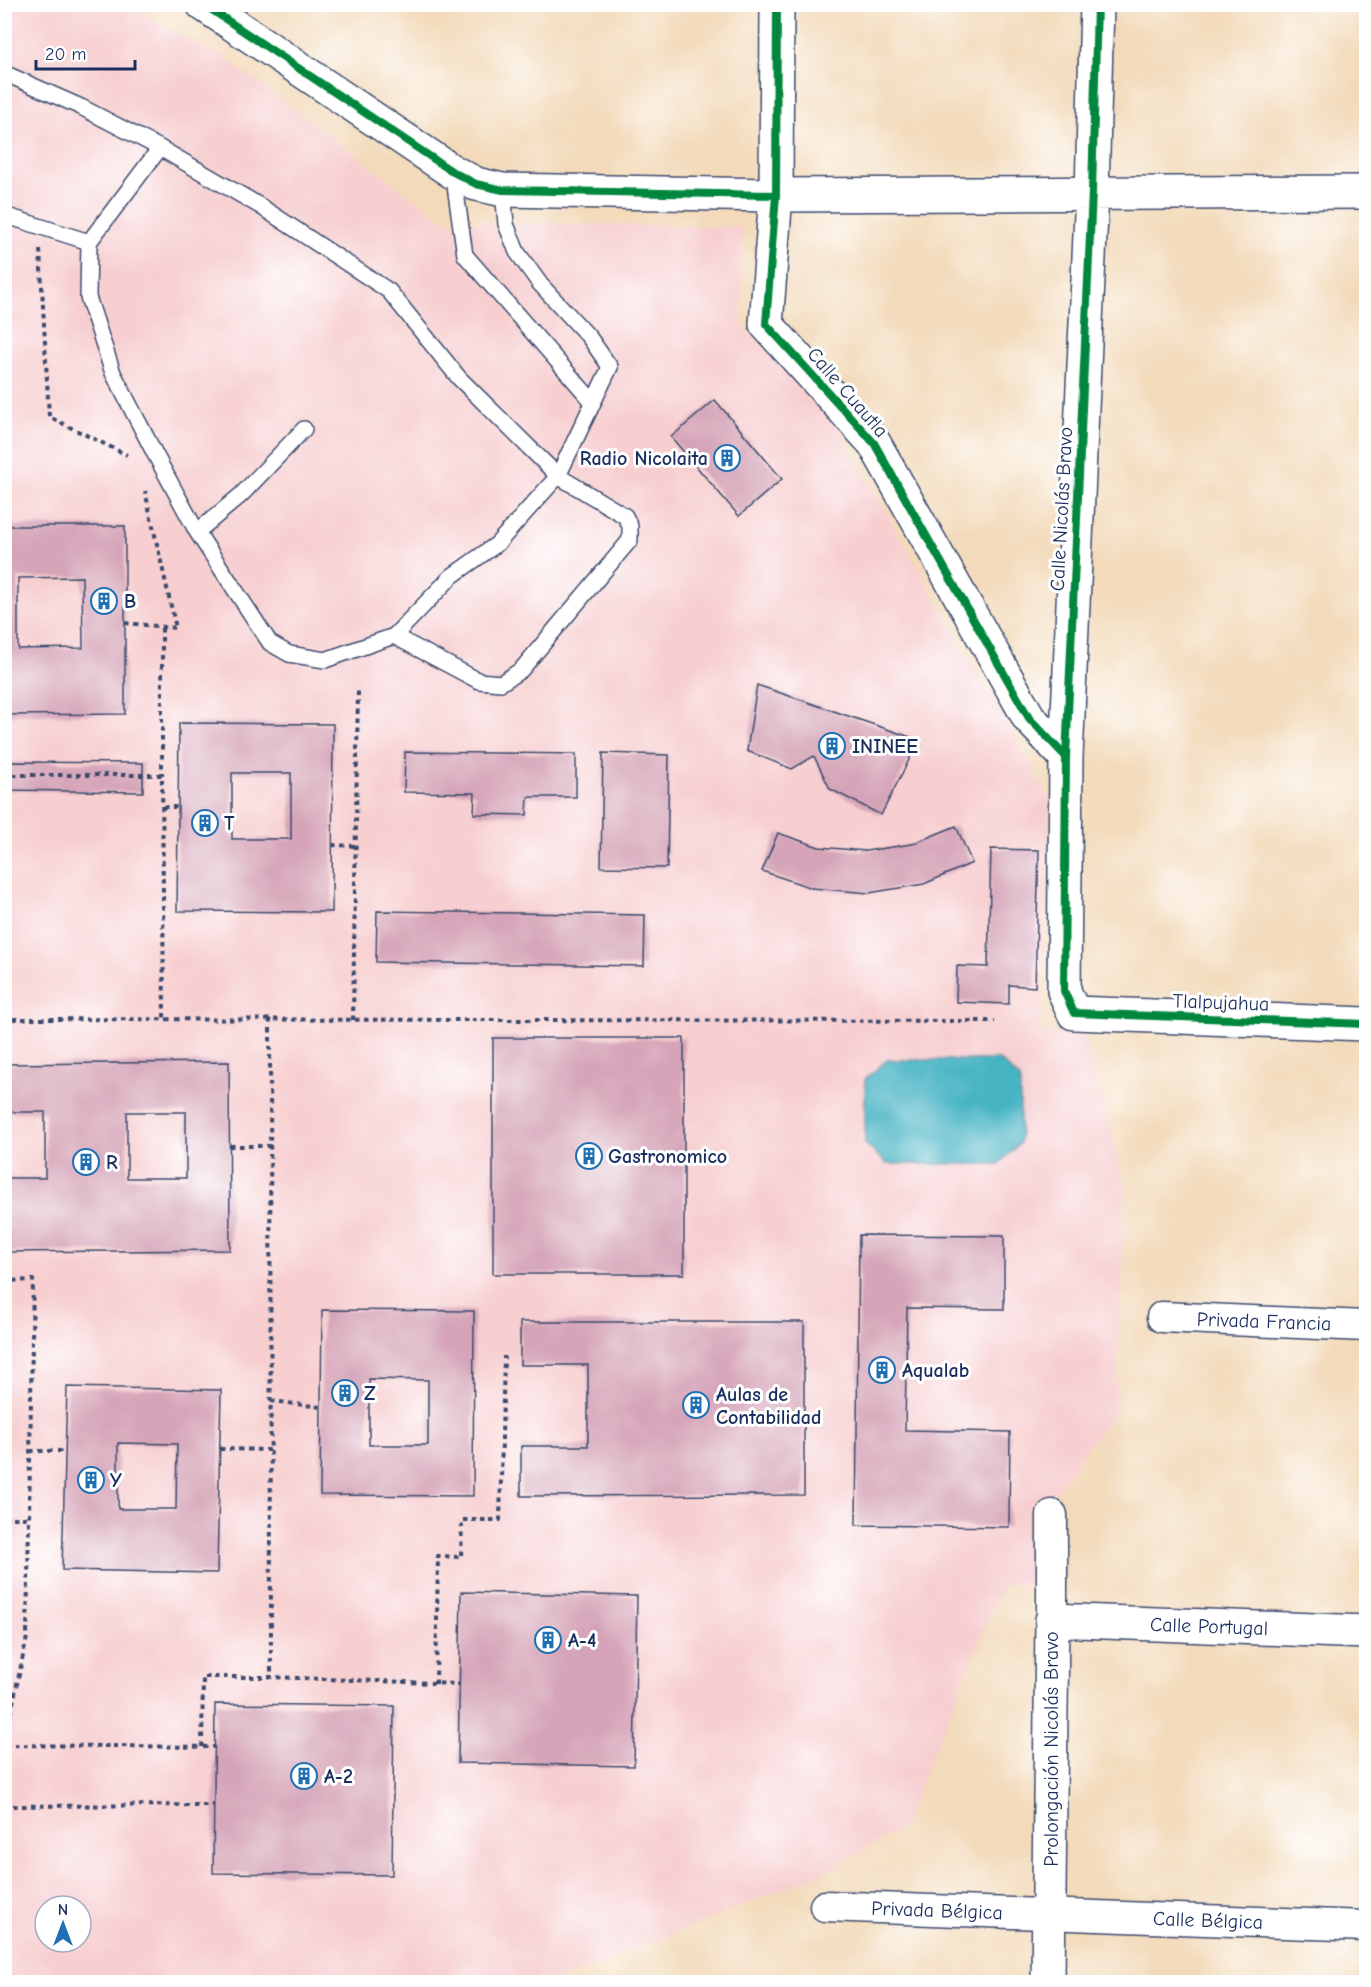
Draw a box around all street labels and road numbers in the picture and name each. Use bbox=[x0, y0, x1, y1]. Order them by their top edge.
street label: Calle Cuautla bbox=[802, 343, 893, 442]
street label: Calle Nicolás Bravo bbox=[1046, 426, 1077, 592]
street label: Tlalpujahua bbox=[1172, 989, 1270, 1016]
street label: Privada Francia bbox=[1196, 1308, 1332, 1335]
street label: Calle Portugal bbox=[1150, 1613, 1268, 1640]
street label: Prolongación Nicolás Bravo bbox=[1040, 1631, 1063, 1867]
street label: Privada Bélgica bbox=[871, 1897, 1003, 1924]
street label: Calle Bélgica bbox=[1153, 1907, 1263, 1934]

